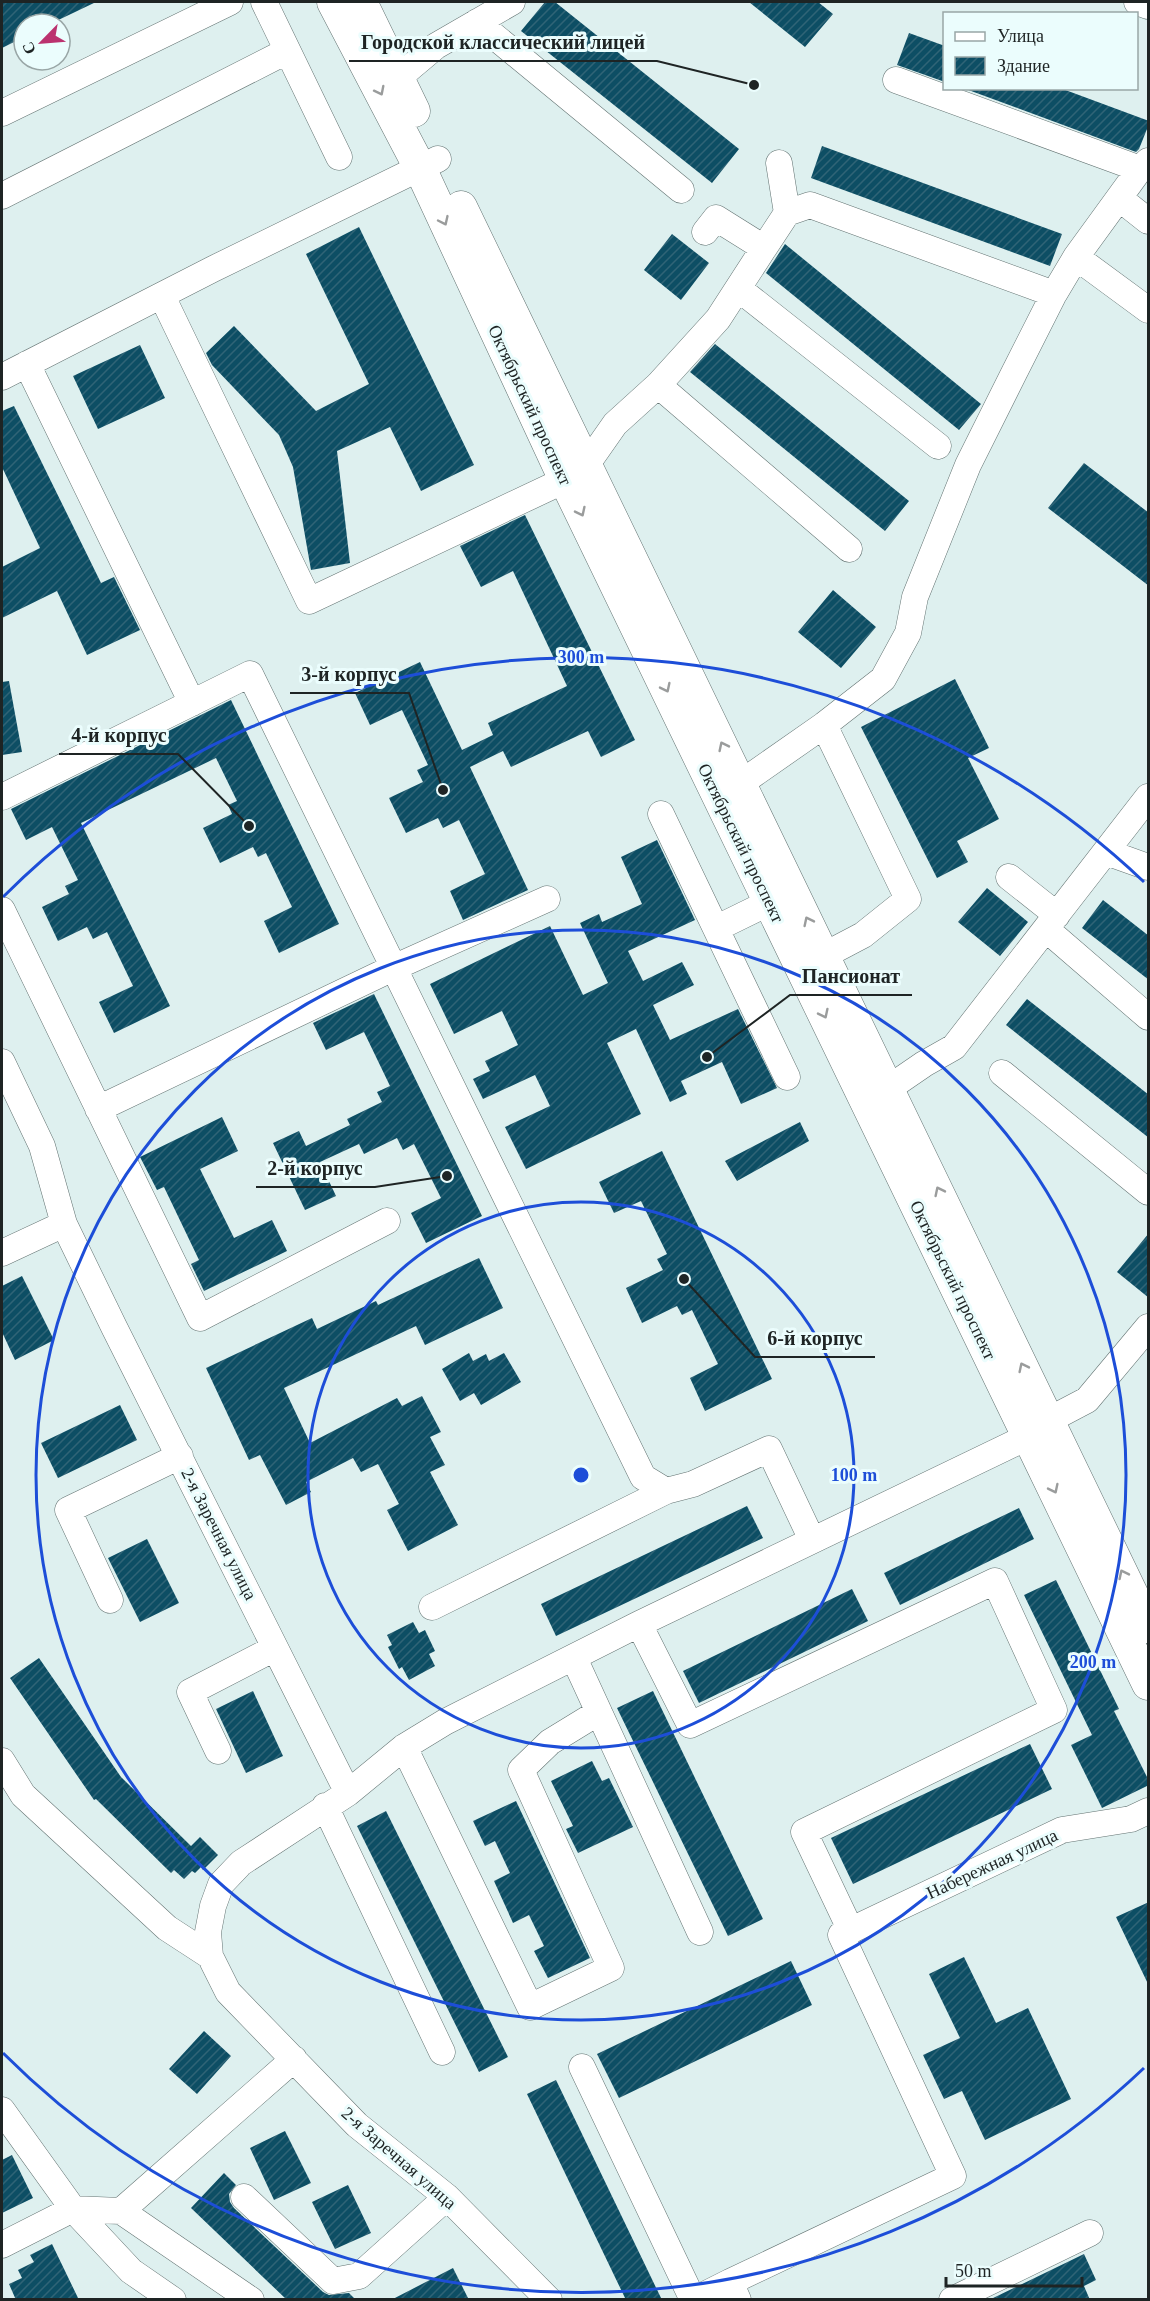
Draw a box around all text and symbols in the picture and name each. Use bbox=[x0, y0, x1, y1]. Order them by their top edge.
north arrow bbox=[12, 12, 72, 72]
legend bbox=[943, 12, 1138, 90]
callout: Городской классический лицей bbox=[349, 23, 657, 61]
text: Улица bbox=[997, 26, 1044, 46]
text: Городской классический лицей bbox=[361, 31, 645, 54]
text: С bbox=[19, 39, 39, 57]
text: Здание bbox=[997, 56, 1050, 76]
one-way arrow bbox=[372, 84, 384, 95]
one-way arrow bbox=[437, 215, 449, 226]
street label: Октябрьский проспект bbox=[484, 322, 576, 488]
one-way arrow bbox=[573, 506, 585, 517]
text: 300 m bbox=[558, 647, 604, 667]
callout: 3-й корпус bbox=[290, 655, 409, 693]
text: 3-й корпус bbox=[301, 663, 397, 686]
one-way arrow bbox=[658, 681, 670, 692]
callout: 4-й корпус bbox=[59, 716, 178, 754]
text: 4-й корпус bbox=[71, 724, 167, 747]
one-way arrow bbox=[719, 741, 730, 752]
street label: Октябрьский проспект bbox=[694, 760, 788, 926]
one-way arrow bbox=[804, 916, 816, 927]
callout: Пансионат bbox=[790, 957, 912, 995]
text: Пансионат bbox=[802, 965, 900, 987]
one-way arrow bbox=[817, 1008, 828, 1019]
callout: 2-й корпус bbox=[256, 1149, 375, 1187]
text: 2-й корпус bbox=[267, 1157, 363, 1180]
one-way arrow bbox=[934, 1187, 946, 1198]
street label: Октябрьский проспект bbox=[906, 1197, 1000, 1363]
callout: 6-й корпус bbox=[755, 1319, 875, 1357]
text: 6-й корпус bbox=[767, 1327, 863, 1350]
one-way arrow bbox=[1019, 1362, 1031, 1373]
street label: 2-я Заречная улица bbox=[177, 1465, 261, 1603]
centre of rings bbox=[571, 1465, 591, 1485]
text: 100 m bbox=[831, 1465, 877, 1485]
one-way arrow bbox=[1046, 1482, 1058, 1493]
one-way arrow bbox=[1119, 1569, 1131, 1580]
text: 200 m bbox=[1070, 1652, 1116, 1672]
street label: Набережная улица bbox=[923, 1825, 1061, 1903]
street label: 2-я Заречная улица bbox=[338, 2103, 460, 2213]
scale bar bbox=[946, 2250, 1082, 2288]
text: 50 m bbox=[955, 2261, 992, 2281]

